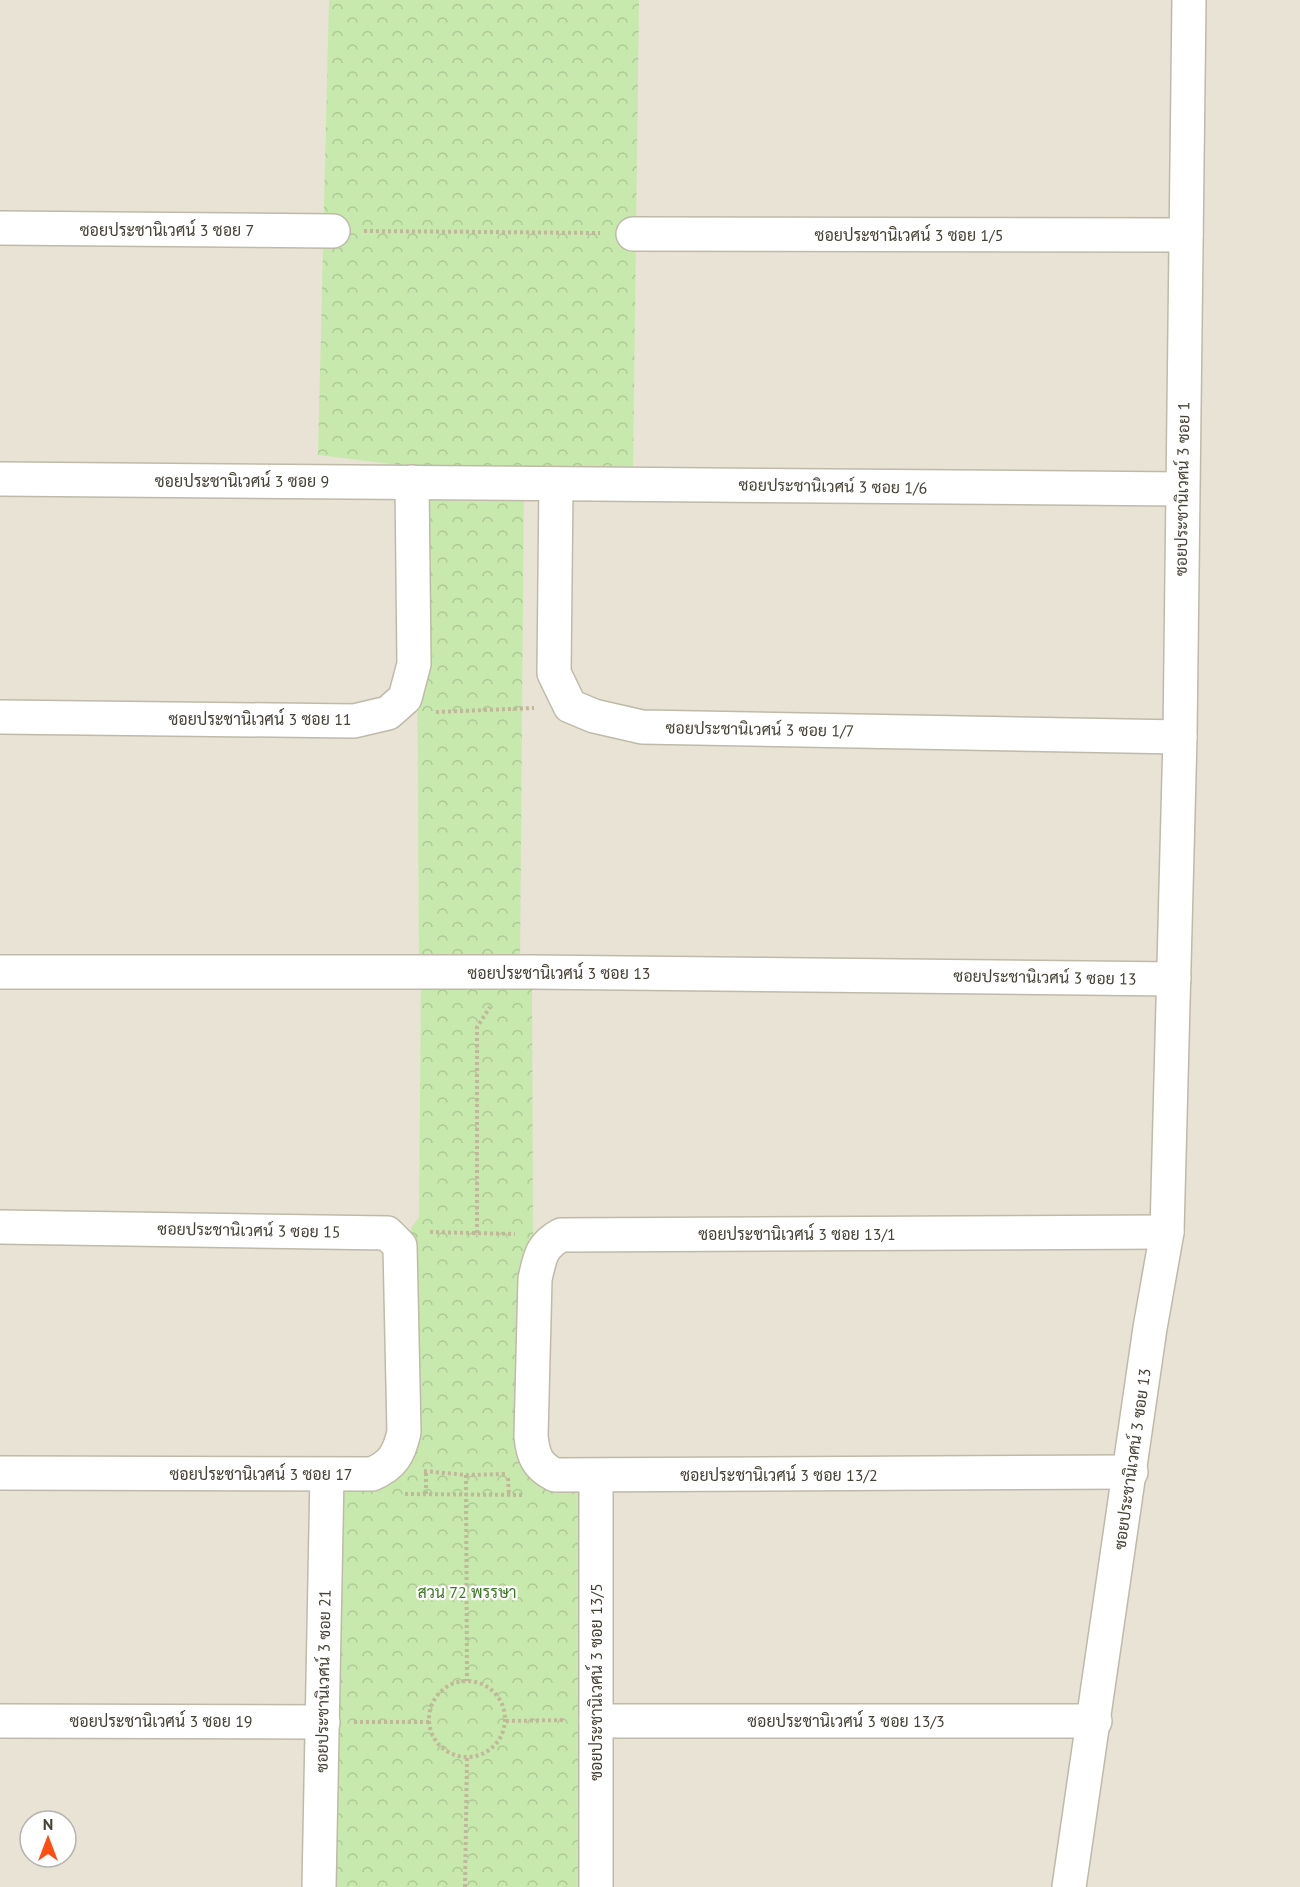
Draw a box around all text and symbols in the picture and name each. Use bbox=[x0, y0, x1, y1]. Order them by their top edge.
street label: ซอยประชานิเวศน์ 3 ซอย 7 bbox=[80, 218, 254, 240]
street label: ซอยประชานิเวศน์ 3 ซอย 1/5 bbox=[815, 223, 1003, 245]
street label: ซอยประชานิเวศน์ 3 ซอย 1 bbox=[1168, 402, 1194, 576]
street label: ซอยประชานิเวศน์ 3 ซอย 9 bbox=[155, 469, 329, 491]
street label: ซอยประชานิเวศน์ 3 ซอย 1/6 bbox=[738, 472, 928, 498]
street label: ซอยประชานิเวศน์ 3 ซอย 11 bbox=[168, 707, 352, 729]
street label: ซอยประชานิเวศน์ 3 ซอย 1/7 bbox=[665, 715, 855, 741]
street label: ซอยประชานิเวศน์ 3 ซอย 13 bbox=[467, 961, 651, 983]
street label: ซอยประชานิเวศน์ 3 ซอย 13 bbox=[953, 963, 1137, 989]
street label: ซอยประชานิเวศน์ 3 ซอย 15 bbox=[157, 1216, 341, 1242]
street label: ซอยประชานิเวศน์ 3 ซอย 13/1 bbox=[698, 1222, 896, 1244]
street label: ซอยประชานิเวศน์ 3 ซอย 13 bbox=[1107, 1367, 1155, 1551]
street label: ซอยประชานิเวศน์ 3 ซอย 17 bbox=[169, 1462, 353, 1484]
street label: ซอยประชานิเวศน์ 3 ซอย 13/2 bbox=[680, 1463, 878, 1485]
park label: สวน 72 พรรษา bbox=[417, 1582, 517, 1602]
street label: ซอยประชานิเวศน์ 3 ซอย 13/5 bbox=[584, 1583, 606, 1781]
street label: ซอยประชานิเวศน์ 3 ซอย 21 bbox=[309, 1589, 335, 1773]
street label: ซอยประชานิเวศน์ 3 ซอย 19 bbox=[69, 1709, 253, 1731]
street label: ซอยประชานิเวศน์ 3 ซอย 13/3 bbox=[747, 1709, 945, 1731]
north arrow bbox=[18, 1809, 78, 1869]
text: N bbox=[43, 1814, 53, 1834]

